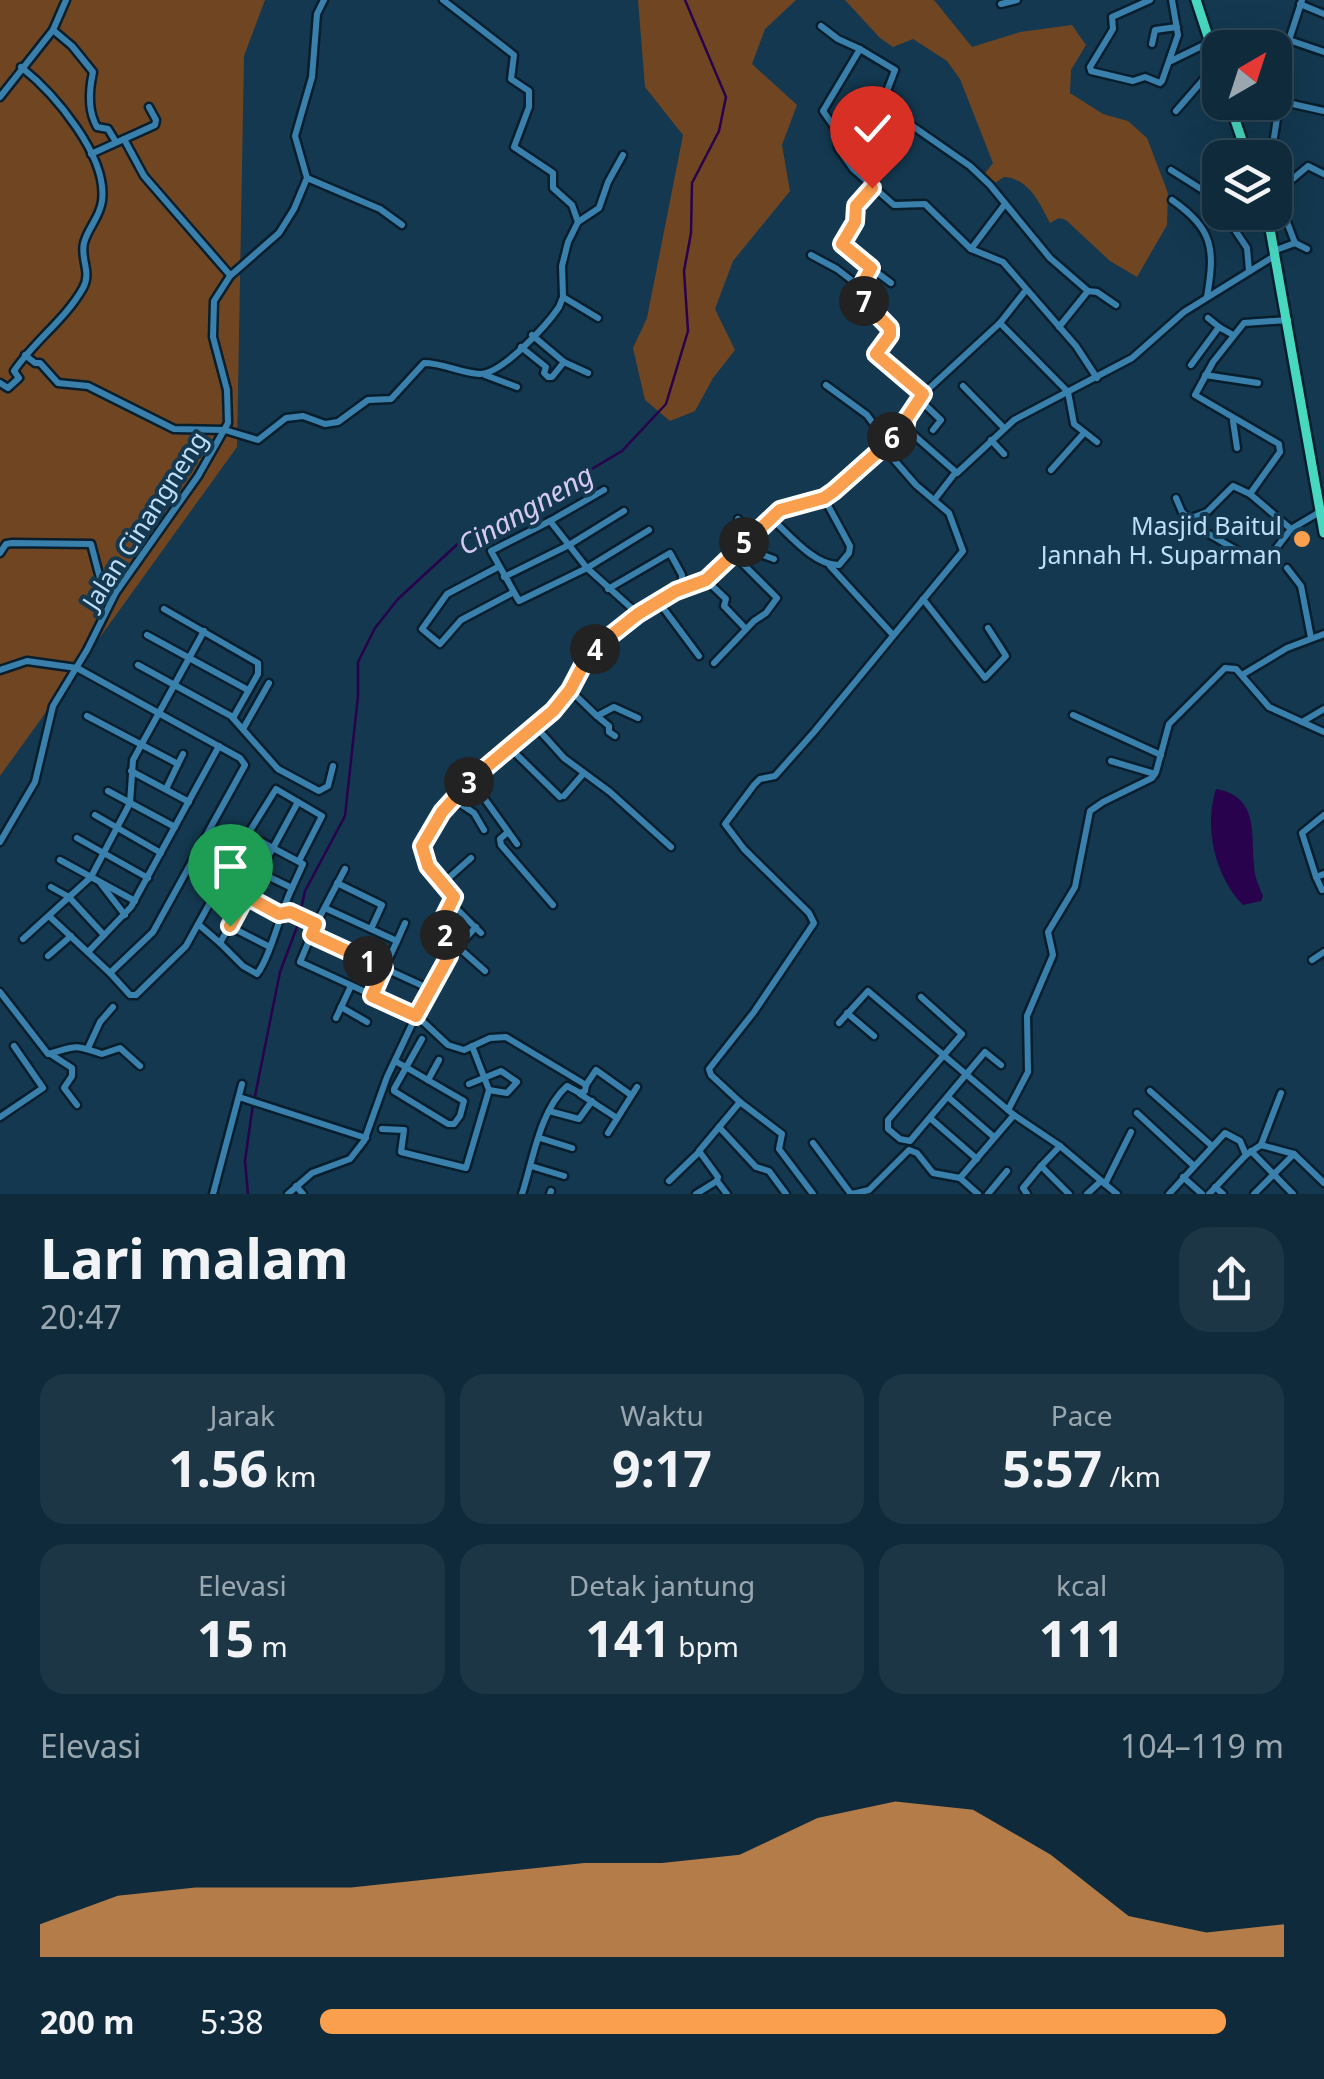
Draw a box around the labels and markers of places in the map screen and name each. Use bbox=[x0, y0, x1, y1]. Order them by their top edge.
pin bbox=[830, 86, 915, 189]
pin: 7 bbox=[839, 276, 889, 326]
pin: 6 bbox=[867, 412, 917, 462]
place label: Masjid Baitul Jannah H. Suparman bbox=[1039, 508, 1282, 571]
pin: 5 bbox=[719, 517, 769, 567]
marker: Masjid Baitul Jannah H. Suparman bbox=[1291, 528, 1313, 550]
pin: 4 bbox=[570, 624, 620, 674]
pin: 3 bbox=[444, 757, 494, 807]
pin bbox=[188, 824, 273, 927]
pin: 2 bbox=[420, 910, 470, 960]
pin: 1 bbox=[343, 936, 393, 986]

